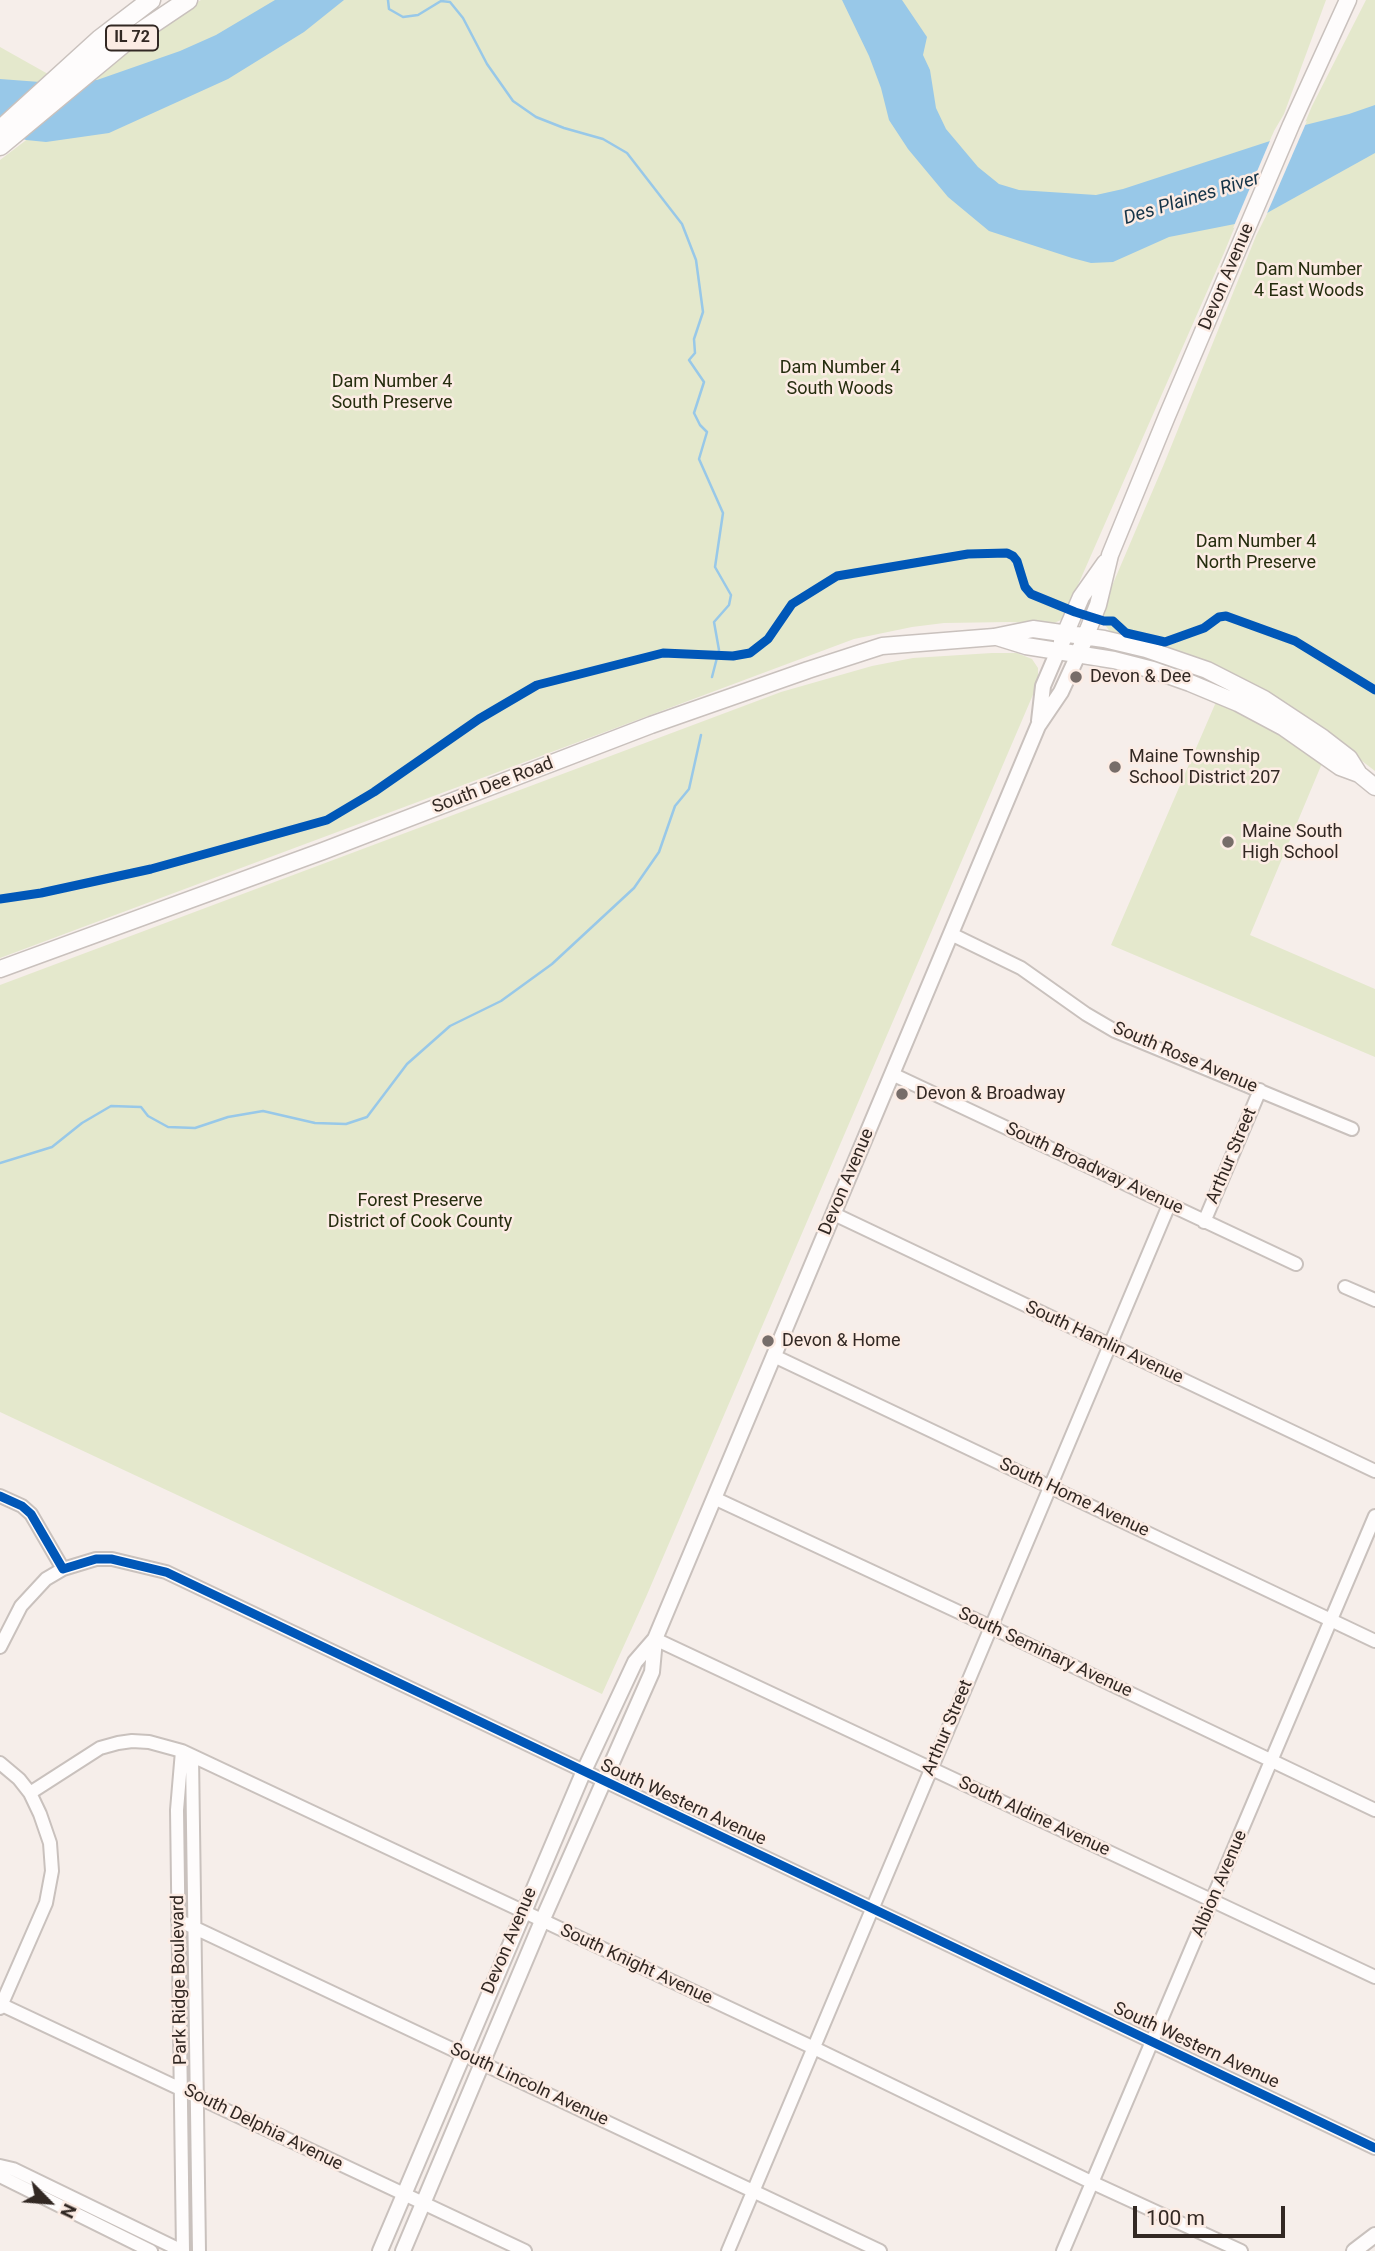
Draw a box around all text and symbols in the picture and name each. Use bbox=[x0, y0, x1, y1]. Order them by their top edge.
road number: IL 72 bbox=[106, 26, 158, 50]
water label: Des Plaines River bbox=[1121, 167, 1263, 231]
street label: Devon Avenue bbox=[1195, 221, 1259, 333]
park label: Dam Number 4 East Woods bbox=[1254, 259, 1364, 302]
park label: Dam Number 4 South Woods bbox=[780, 357, 900, 400]
park label: Dam Number 4 South Preserve bbox=[331, 371, 453, 414]
park label: Dam Number 4 North Preserve bbox=[1196, 531, 1316, 574]
place label: Devon & Dee bbox=[1090, 666, 1191, 688]
marker: Devon & Dee bbox=[1068, 669, 1084, 685]
place label: Maine Township School District 207 bbox=[1129, 746, 1280, 788]
street label: South Dee Road bbox=[429, 753, 557, 819]
marker: Maine Township School District 207 bbox=[1107, 759, 1123, 775]
place label: Maine South High School bbox=[1242, 821, 1343, 864]
marker: Maine South High School bbox=[1220, 834, 1236, 850]
street label: South Rose Avenue bbox=[1110, 1018, 1260, 1098]
place label: Devon & Broadway bbox=[916, 1083, 1065, 1105]
marker: Devon & Broadway bbox=[894, 1086, 910, 1102]
street label: Arthur Street bbox=[1202, 1105, 1262, 1207]
street label: South Broadway Avenue bbox=[1002, 1118, 1186, 1220]
street label: Devon Avenue bbox=[815, 1126, 879, 1238]
park label: Forest Preserve District of Cook County bbox=[328, 1190, 512, 1232]
street label: South Hamlin Avenue bbox=[1022, 1297, 1186, 1389]
place label: Devon & Home bbox=[782, 1330, 901, 1352]
marker: Devon & Home bbox=[760, 1333, 776, 1349]
street label: South Home Avenue bbox=[996, 1454, 1152, 1542]
street label: South Seminary Avenue bbox=[955, 1603, 1135, 1703]
street label: Arthur Street bbox=[918, 1677, 978, 1779]
street label: South Western Avenue bbox=[597, 1755, 769, 1851]
street label: South Aldine Avenue bbox=[955, 1772, 1113, 1862]
street label: Albion Avenue bbox=[1188, 1827, 1252, 1941]
street label: Devon Avenue bbox=[478, 1885, 542, 1997]
street label: Park Ridge Boulevard bbox=[168, 1895, 192, 2065]
street label: South Knight Avenue bbox=[556, 1920, 716, 2010]
street label: South Western Avenue bbox=[1110, 1998, 1282, 2094]
street label: South Lincoln Avenue bbox=[446, 2039, 612, 2131]
street label: South Delphia Avenue bbox=[180, 2080, 346, 2176]
north arrow bbox=[14, 2167, 84, 2237]
scale bar bbox=[1137, 2192, 1289, 2236]
text: N bbox=[55, 2200, 82, 2222]
text: 100 m bbox=[1146, 2206, 1205, 2230]

